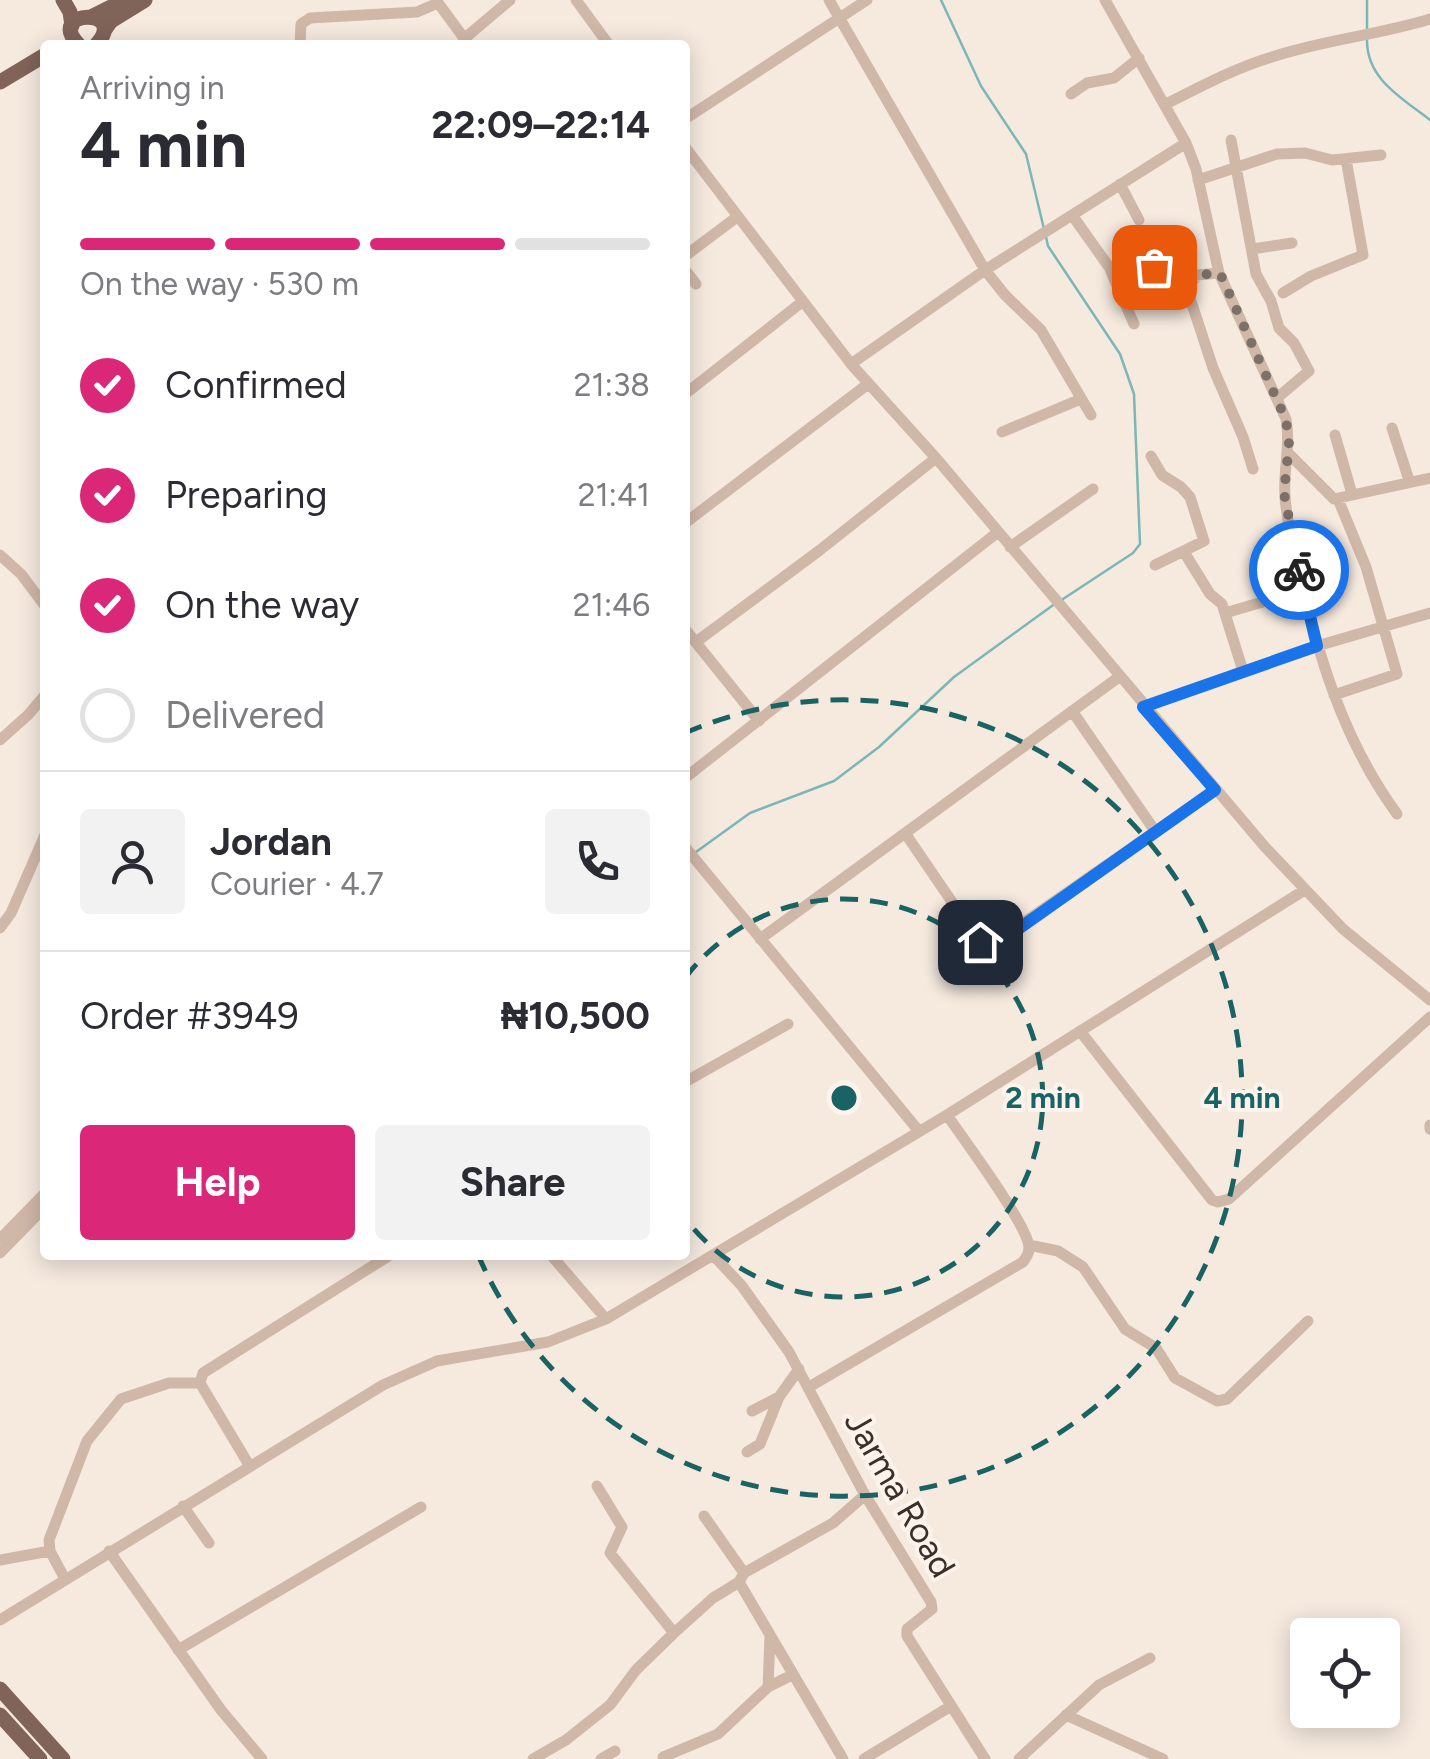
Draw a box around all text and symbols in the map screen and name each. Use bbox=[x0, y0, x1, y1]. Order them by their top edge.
text: Arriving in bbox=[80, 69, 225, 107]
text: 22:09–22:14 bbox=[431, 102, 650, 148]
text: 4 min bbox=[80, 105, 247, 183]
pin bbox=[1112, 225, 1197, 310]
icon: bag bbox=[1127, 240, 1182, 295]
text: On the way · 530 m bbox=[80, 265, 359, 303]
icon: check bbox=[80, 358, 135, 413]
text: Confirmed bbox=[165, 362, 347, 408]
text: 21:38 bbox=[574, 366, 650, 404]
icon: check bbox=[80, 468, 135, 523]
text: Preparing bbox=[165, 472, 327, 518]
text: 21:41 bbox=[578, 476, 650, 514]
courier bbox=[1249, 520, 1349, 620]
icon: bike bbox=[1272, 543, 1327, 598]
icon: check bbox=[80, 578, 135, 633]
text: On the way bbox=[165, 582, 359, 628]
text: 21:46 bbox=[573, 586, 650, 624]
text: Delivered bbox=[165, 692, 325, 738]
button: person bbox=[80, 809, 185, 914]
button: phone bbox=[545, 809, 650, 914]
text: Jordan bbox=[210, 819, 332, 865]
text: Courier · 4.7 bbox=[210, 865, 384, 903]
pin bbox=[938, 900, 1023, 985]
icon: home bbox=[953, 915, 1008, 970]
text: Order #3949 bbox=[80, 993, 299, 1039]
text: ₦10,500 bbox=[501, 993, 650, 1039]
text: 2 min bbox=[1005, 1079, 1081, 1116]
text: 4 min bbox=[1203, 1079, 1281, 1116]
centre of rings bbox=[826, 1080, 862, 1116]
button: Help bbox=[80, 1125, 355, 1240]
button: Share bbox=[375, 1125, 650, 1240]
street label: Jarma Road bbox=[836, 1404, 964, 1584]
map controls bbox=[1290, 1618, 1400, 1728]
button: locate bbox=[1290, 1618, 1400, 1728]

